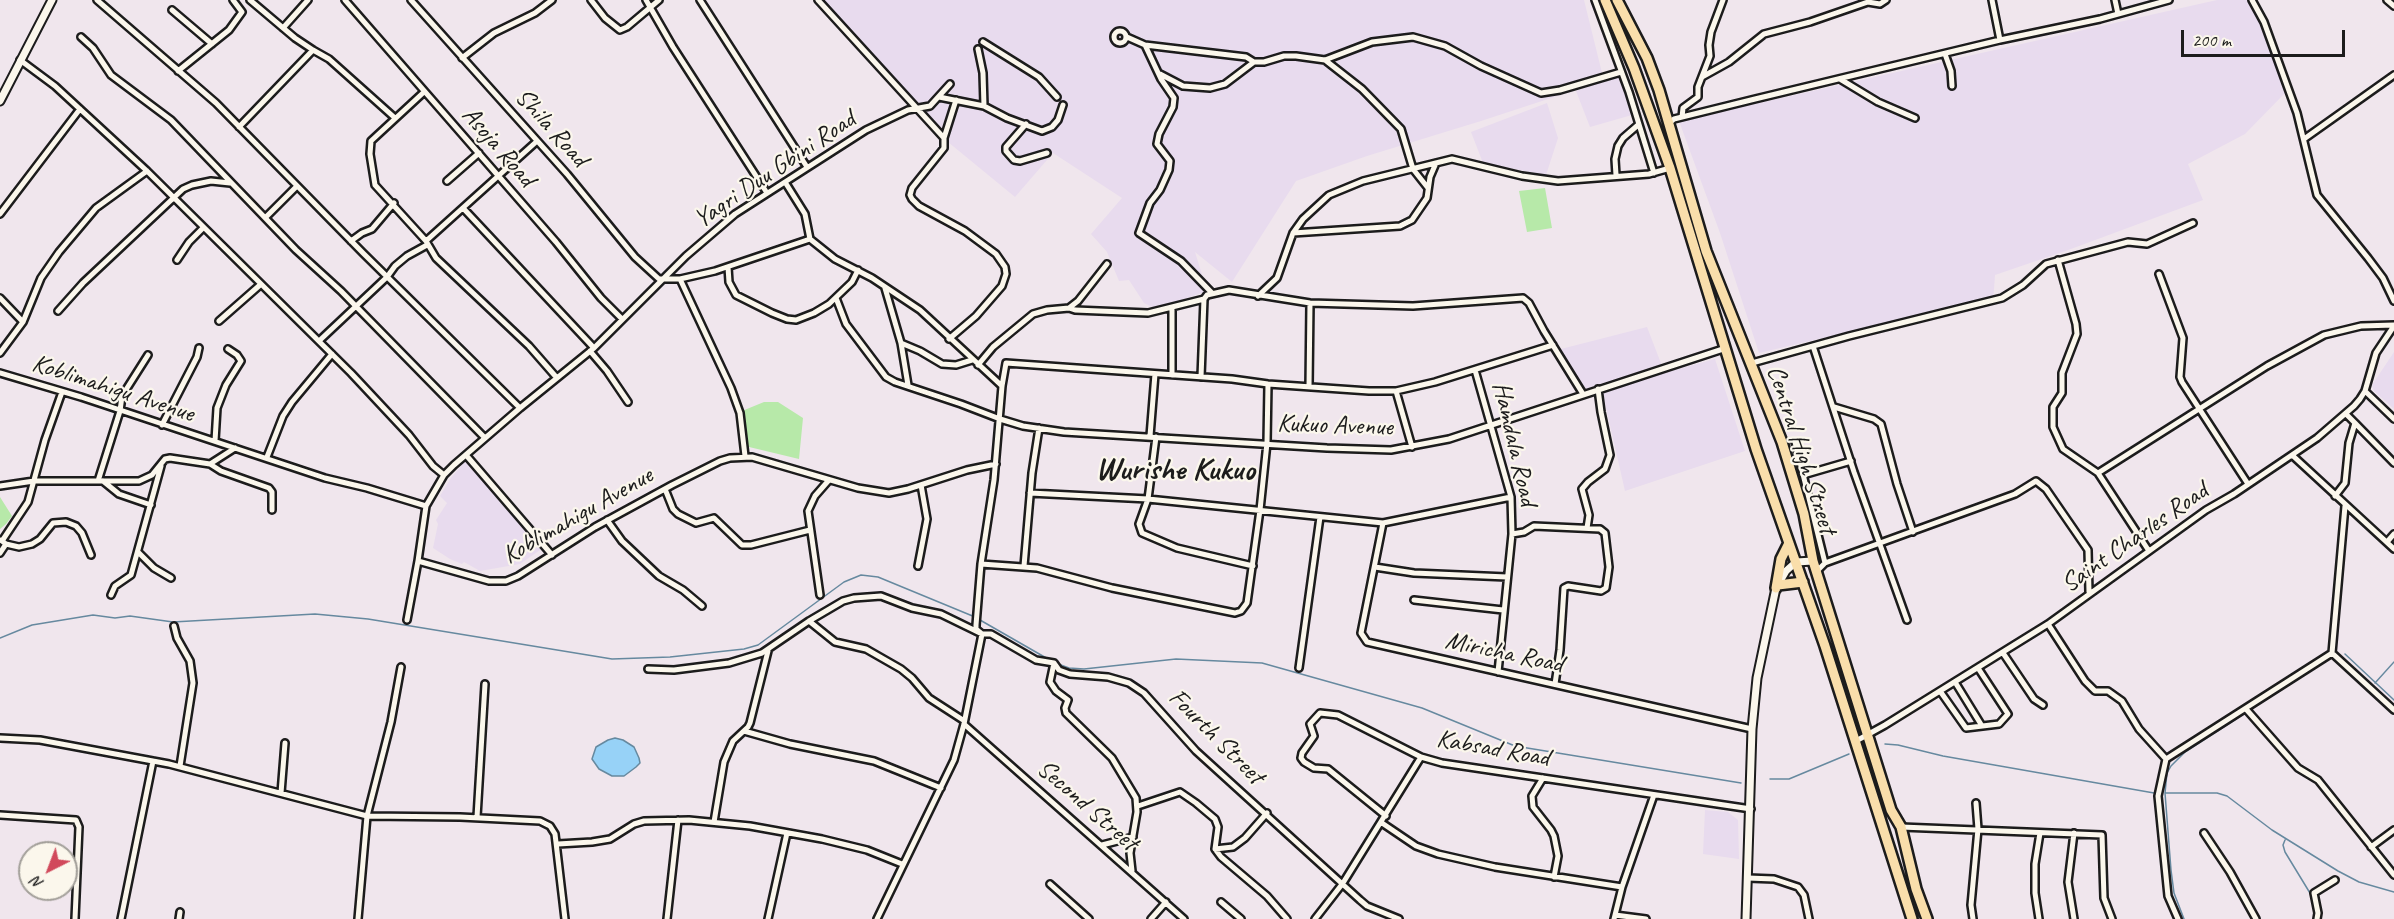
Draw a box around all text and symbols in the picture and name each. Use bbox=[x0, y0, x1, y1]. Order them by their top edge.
scale bar bbox=[2184, 18, 2348, 56]
text: 200 m bbox=[2192, 29, 2231, 51]
street label: Shila Road bbox=[508, 82, 594, 174]
street label: Asoja Road bbox=[455, 100, 541, 194]
street label: Yagri Duu Gbini Road bbox=[688, 104, 862, 236]
street label: Koblimahigu Avenue bbox=[28, 348, 198, 430]
street label: Central High Street bbox=[1759, 362, 1843, 538]
street label: Hamdala Road bbox=[1485, 379, 1543, 509]
street label: Kukuo Avenue bbox=[1277, 408, 1393, 444]
district label: Wurishe Kukuo bbox=[1095, 452, 1255, 490]
street label: Koblimahigu Avenue bbox=[497, 460, 659, 572]
street label: Saint Charles Road bbox=[2056, 476, 2214, 600]
street label: Miricha Road bbox=[1442, 625, 1566, 681]
street label: Fourth Street bbox=[1162, 683, 1270, 791]
street label: Kabsad Road bbox=[1434, 724, 1552, 774]
street label: Second Street bbox=[1030, 754, 1144, 858]
north arrow bbox=[18, 841, 78, 901]
text: N bbox=[27, 872, 48, 894]

